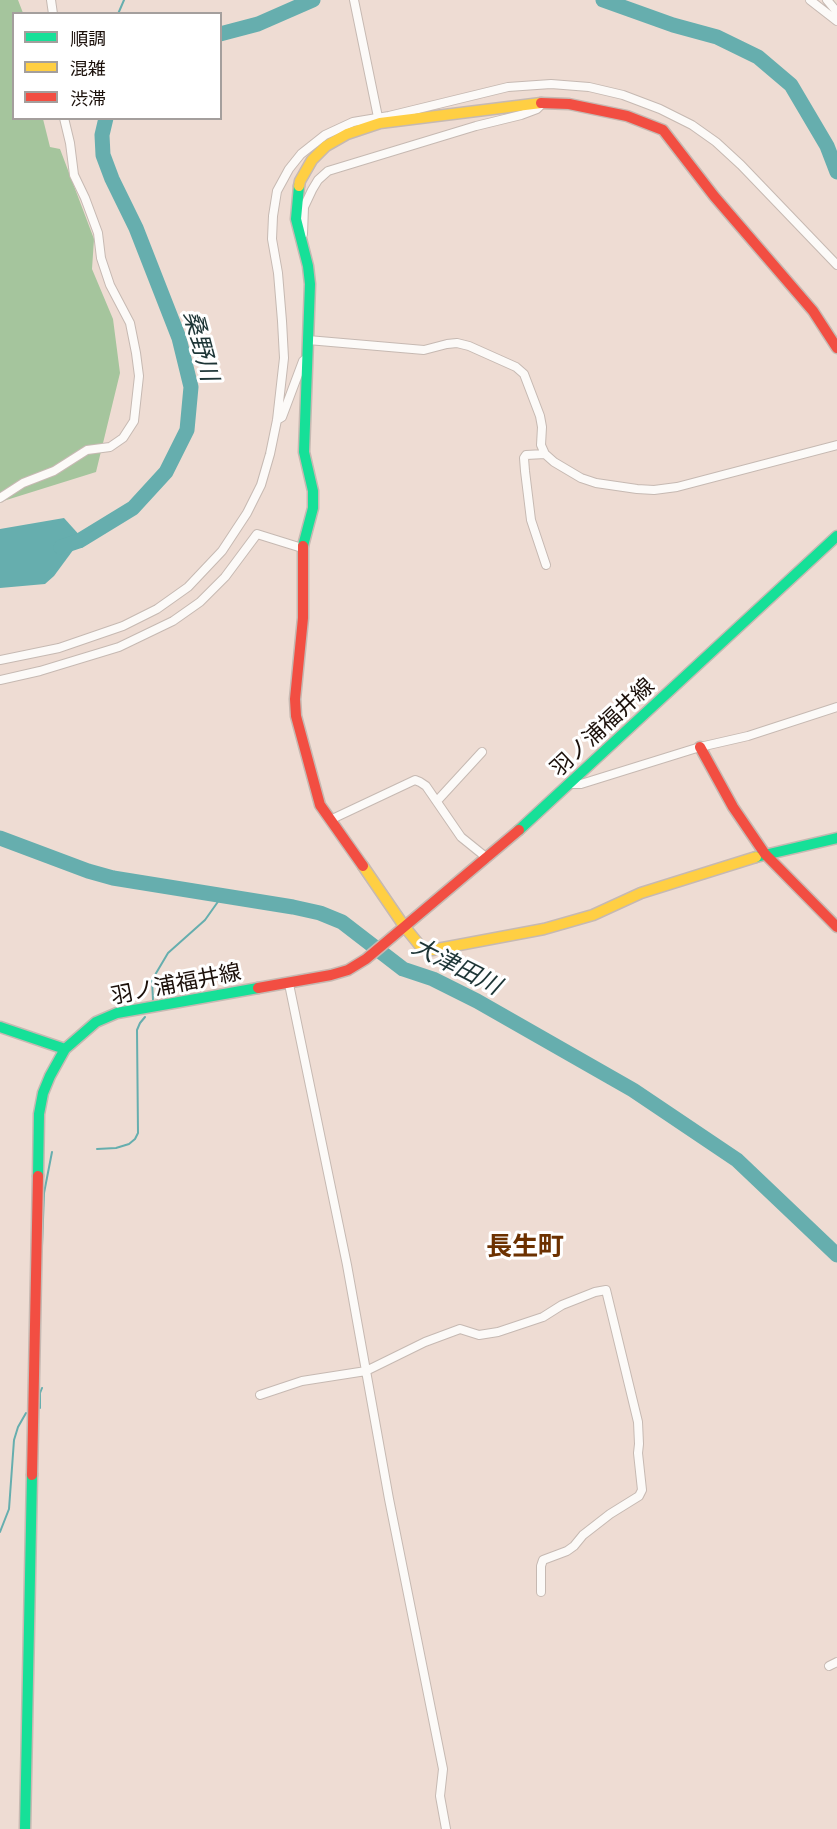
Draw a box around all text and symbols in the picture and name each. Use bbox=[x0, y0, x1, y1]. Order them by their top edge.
legend bbox=[12, 12, 222, 120]
text: 順調 bbox=[70, 28, 106, 50]
text: 混雑 bbox=[70, 58, 106, 80]
text: 渋滞 bbox=[70, 88, 106, 110]
water label: 桑野川 bbox=[177, 307, 223, 385]
street label: 羽ノ浦福井線 bbox=[546, 673, 660, 783]
water label: 大津田川 bbox=[407, 932, 505, 1002]
street label: 羽ノ浦福井線 bbox=[109, 959, 243, 1011]
district label: 長生町 bbox=[486, 1232, 564, 1264]

